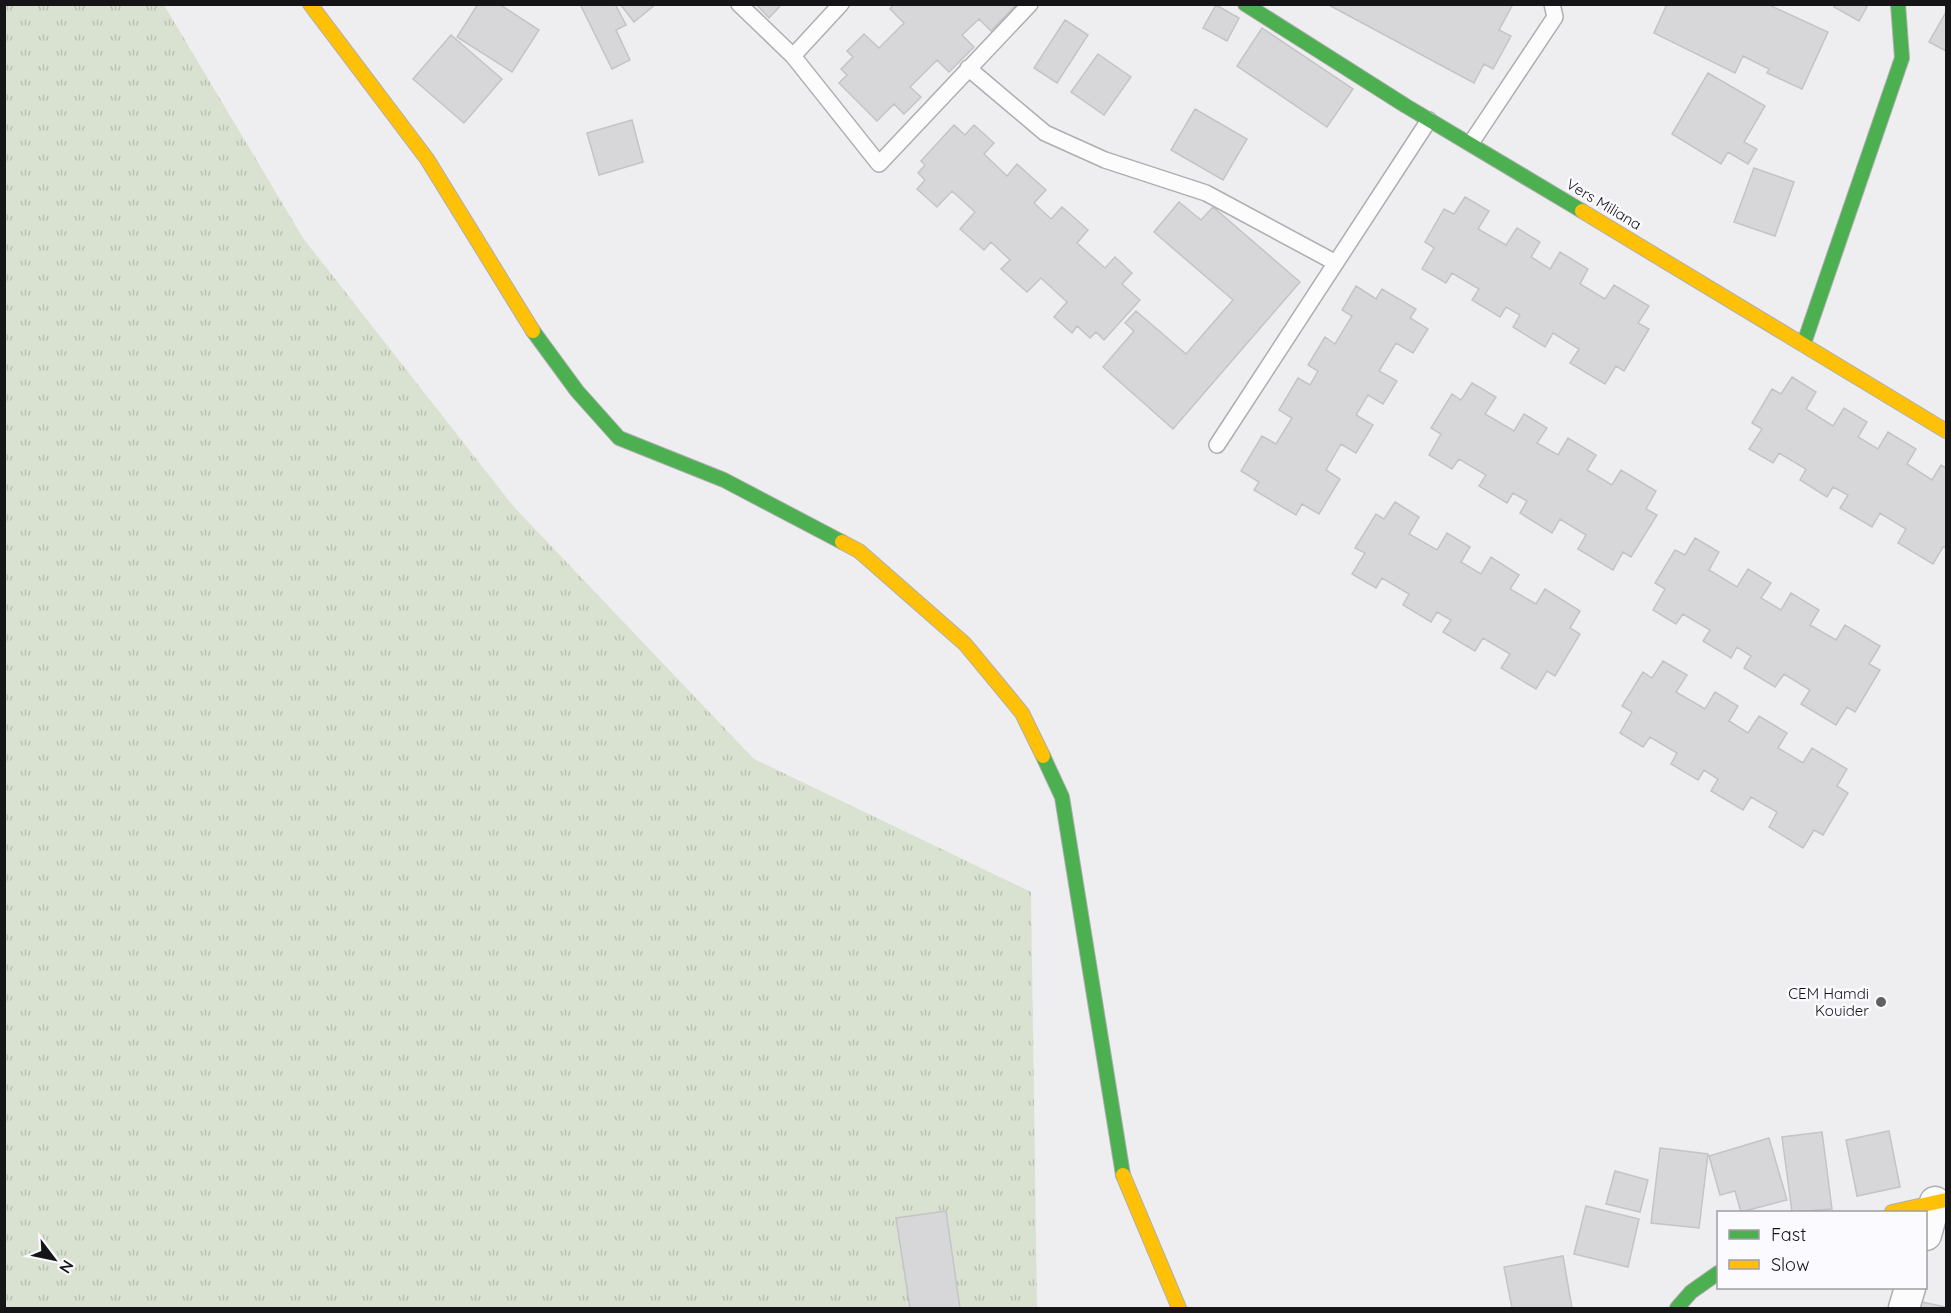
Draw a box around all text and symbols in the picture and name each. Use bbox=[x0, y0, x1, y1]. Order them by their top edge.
street label: Vers Miliana bbox=[1563, 174, 1645, 234]
place label: CEM Hamdi Kouider bbox=[1788, 984, 1869, 1020]
marker: CEM Hamdi Kouider bbox=[1874, 995, 1888, 1009]
legend bbox=[1717, 1211, 1927, 1289]
text: Fast bbox=[1771, 1223, 1806, 1246]
north arrow bbox=[24, 1229, 84, 1289]
text: Slow bbox=[1771, 1253, 1809, 1276]
text: N bbox=[55, 1257, 78, 1277]

